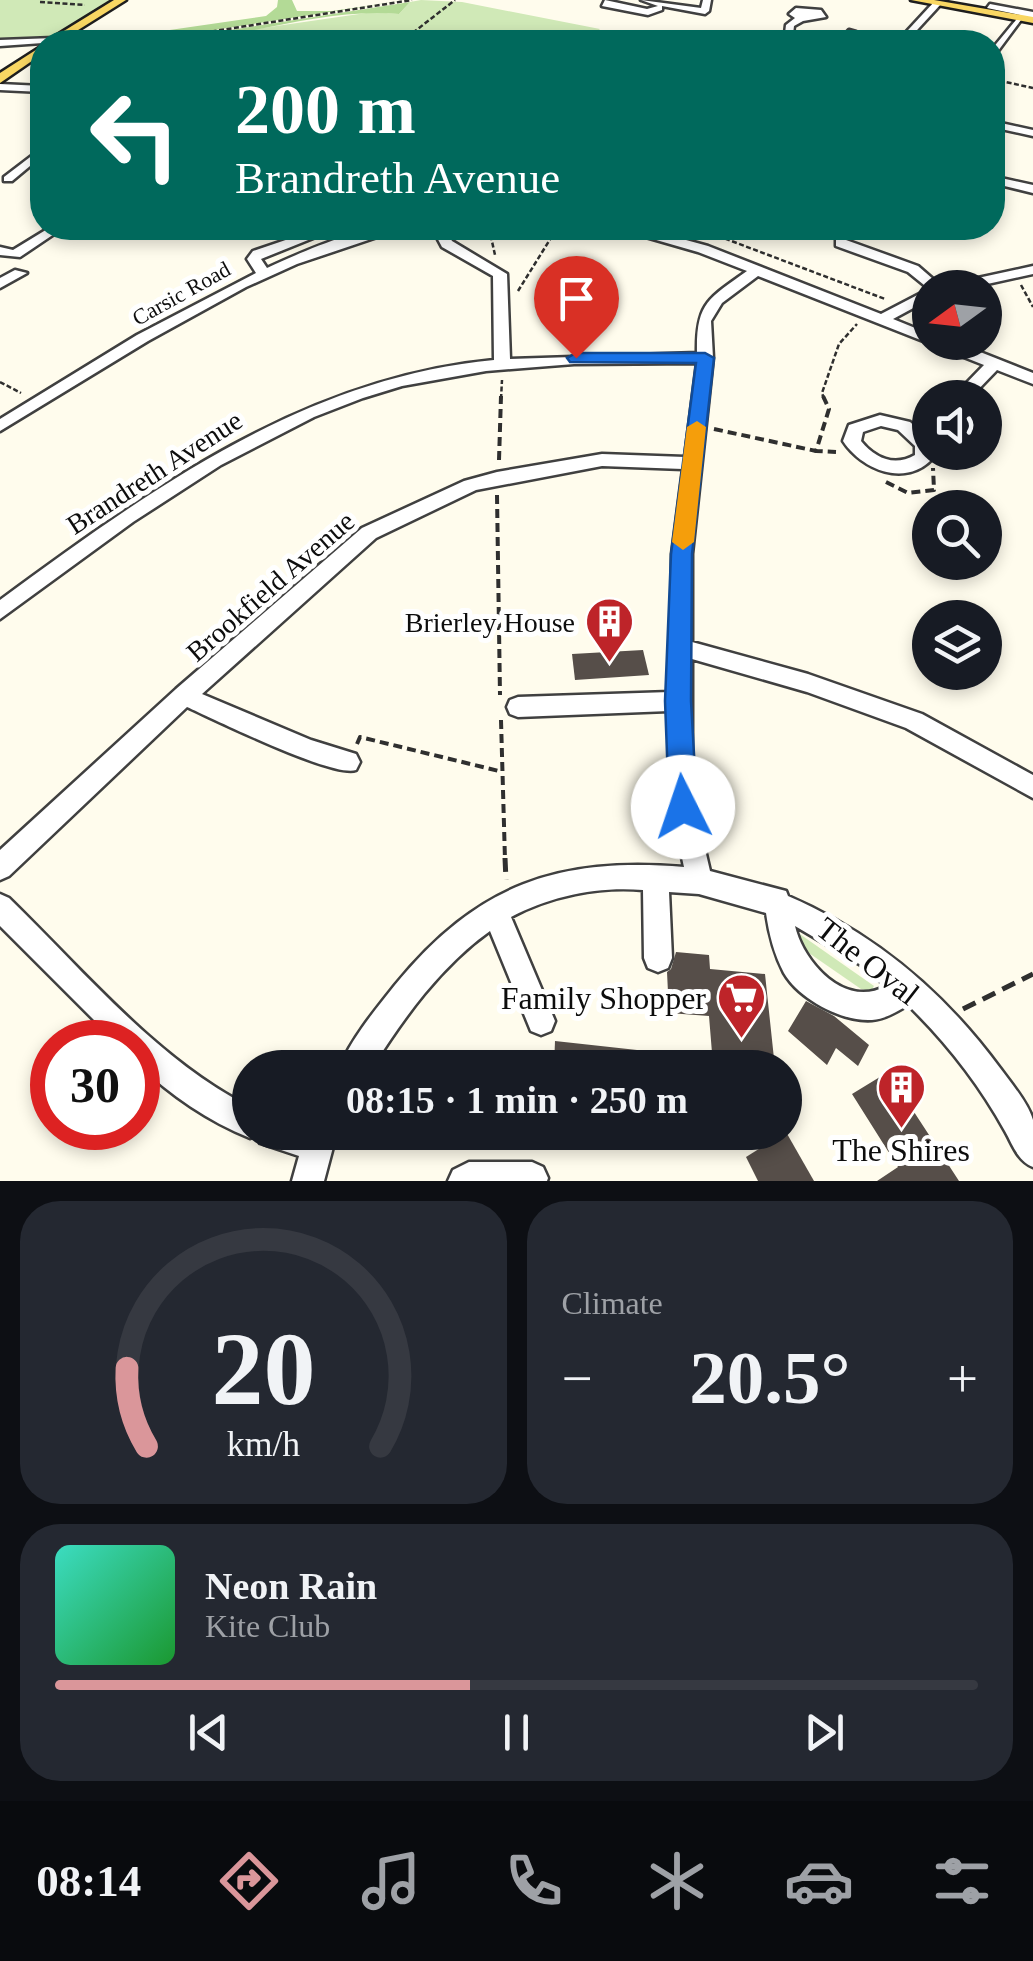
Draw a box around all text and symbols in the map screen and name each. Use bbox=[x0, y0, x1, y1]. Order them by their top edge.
icon: left bbox=[70, 70, 200, 200]
text: 200 m bbox=[235, 71, 416, 148]
text: Brandreth Avenue bbox=[235, 153, 560, 203]
street label: Carsic Road bbox=[128, 256, 235, 331]
pin bbox=[534, 256, 619, 359]
north arrow bbox=[912, 270, 1002, 360]
map controls bbox=[912, 270, 1002, 690]
icon: arrive bbox=[549, 271, 604, 326]
button: sound bbox=[912, 380, 1002, 470]
street label: Brandreth Avenue bbox=[61, 404, 248, 541]
button: search bbox=[912, 490, 1002, 580]
street label: Brookfield Avenue bbox=[180, 505, 360, 668]
building icon: Brierley House bbox=[584, 596, 636, 664]
button: layers bbox=[912, 600, 1002, 690]
place label: Brierley House bbox=[405, 607, 575, 638]
position arrow bbox=[631, 755, 735, 859]
street label: The Oval bbox=[810, 910, 926, 1012]
supermarket icon: Family Shopper bbox=[715, 972, 767, 1040]
place label: Family Shopper bbox=[501, 980, 706, 1016]
speed limit sign: 30 bbox=[30, 1020, 160, 1150]
building icon: The Shires bbox=[875, 1062, 927, 1130]
text: 08:15 · 1 min · 250 m bbox=[346, 1079, 688, 1121]
place label: The Shires bbox=[832, 1132, 970, 1168]
text: Climate bbox=[562, 1285, 663, 1321]
text: 20 bbox=[211, 1311, 315, 1426]
text: 20.5° bbox=[689, 1336, 850, 1419]
text: − bbox=[562, 1348, 593, 1409]
text: + bbox=[947, 1348, 978, 1409]
text: km/h bbox=[227, 1424, 300, 1464]
text: Neon Rain bbox=[205, 1565, 377, 1607]
text: Kite Club bbox=[205, 1608, 330, 1644]
icon: previous bbox=[181, 1705, 236, 1760]
icon: pause bbox=[489, 1705, 544, 1760]
icon: next bbox=[797, 1705, 852, 1760]
icon: directions bbox=[214, 1846, 284, 1916]
icon: music bbox=[356, 1846, 426, 1916]
icon: phone bbox=[499, 1846, 569, 1916]
icon: climate bbox=[642, 1846, 712, 1916]
icon: car bbox=[784, 1846, 854, 1916]
icon: filters bbox=[927, 1846, 997, 1916]
text: 08:14 bbox=[36, 1856, 141, 1906]

